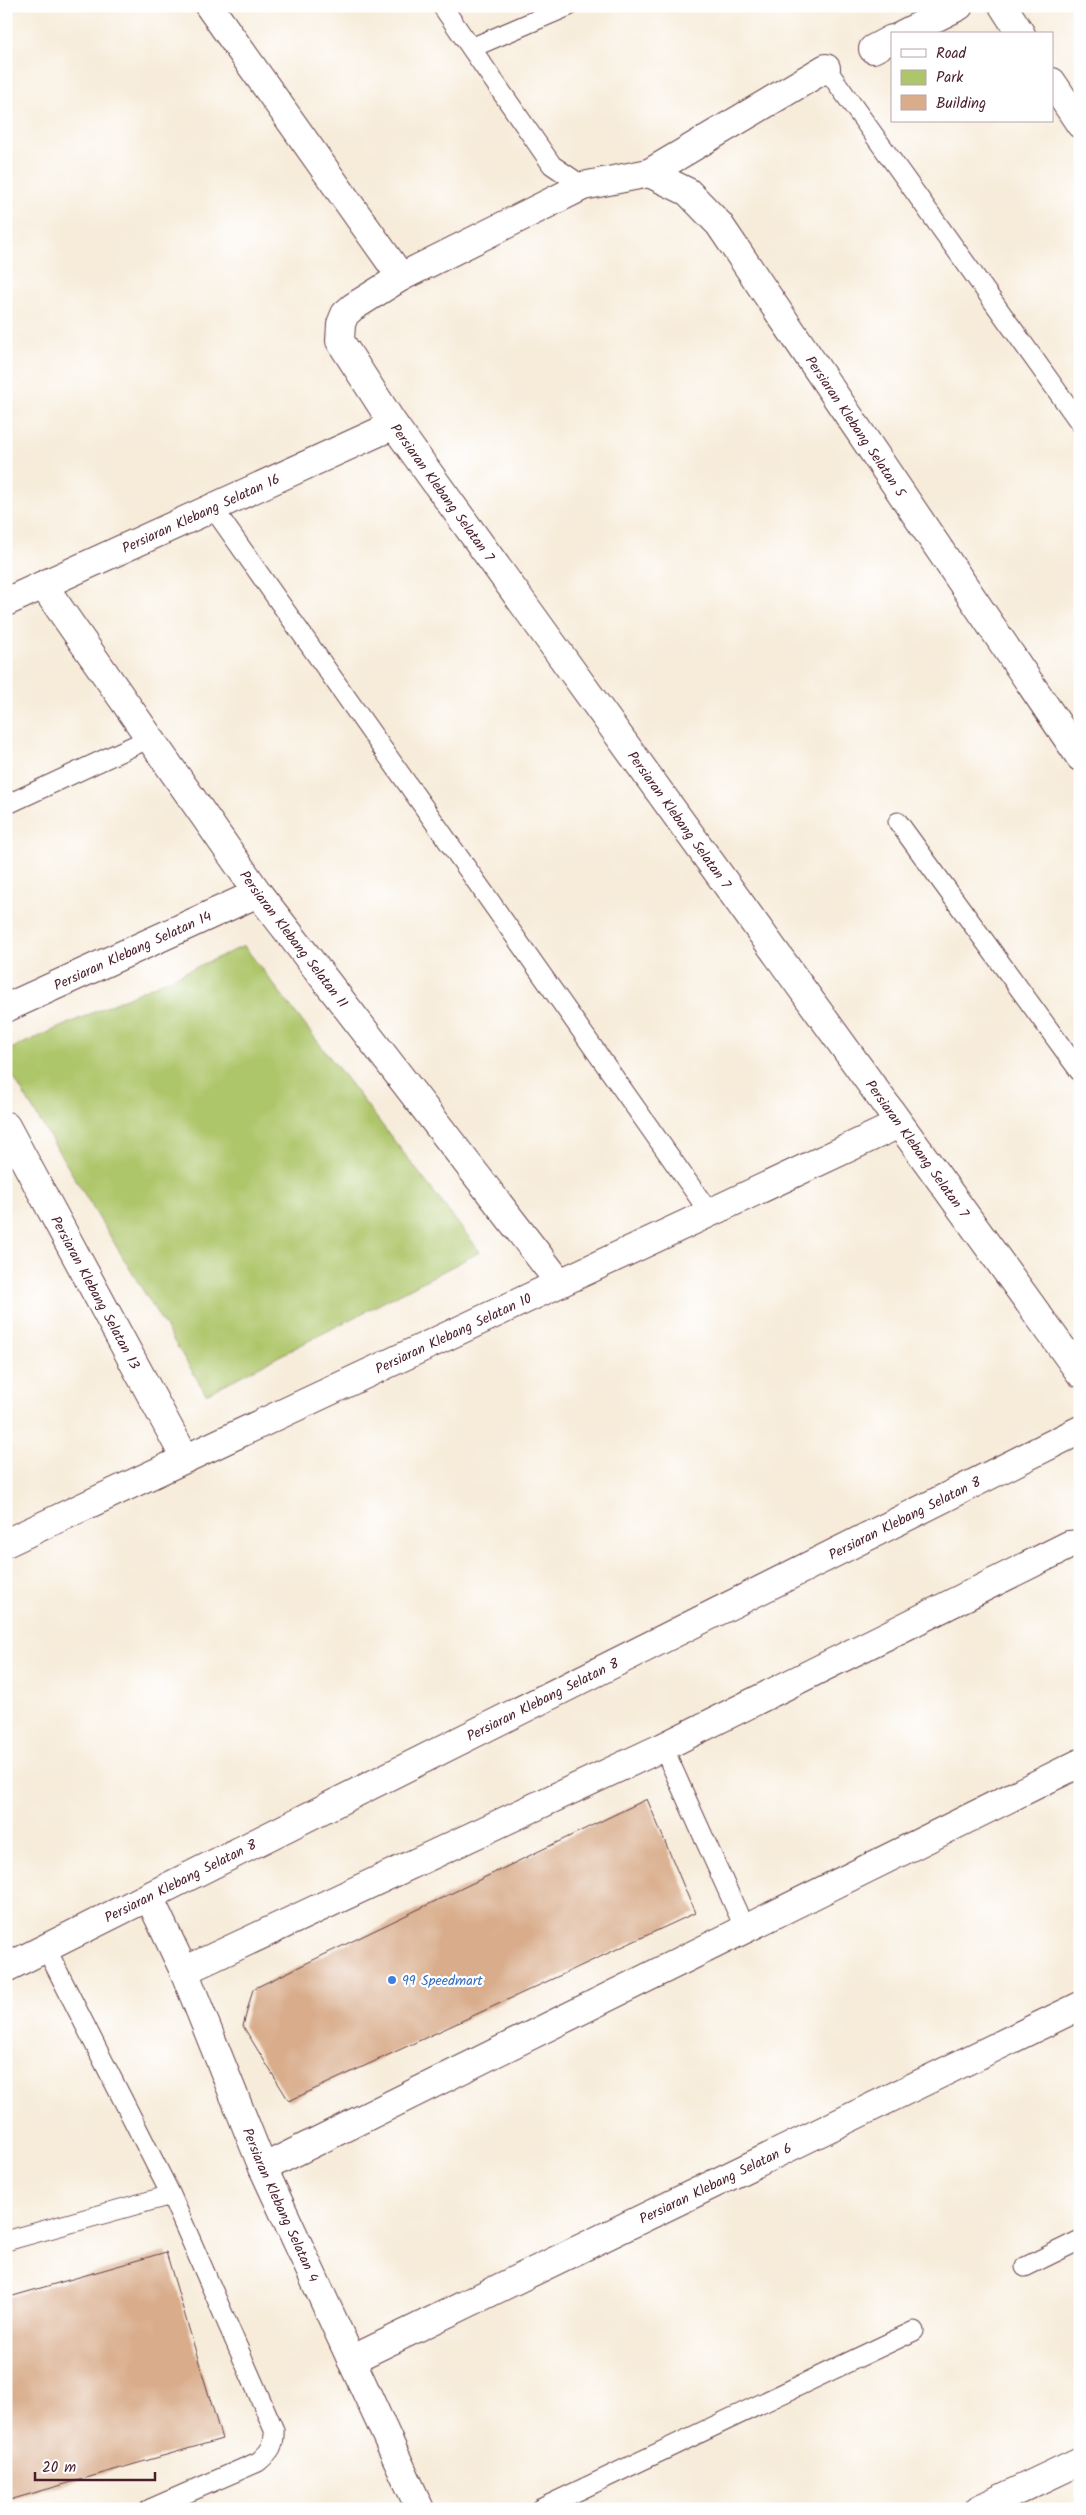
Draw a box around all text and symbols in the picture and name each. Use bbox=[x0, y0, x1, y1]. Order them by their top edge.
legend bbox=[891, 32, 1054, 122]
text: Road bbox=[936, 42, 967, 66]
text: Park bbox=[936, 66, 964, 90]
text: Building bbox=[936, 92, 986, 116]
street label: Persiaran Klebang Selatan 5 bbox=[799, 351, 912, 503]
street label: Persiaran Klebang Selatan 7 bbox=[384, 419, 500, 567]
street label: Persiaran Klebang Selatan 16 bbox=[119, 468, 284, 560]
street label: Persiaran Klebang Selatan 7 bbox=[621, 747, 737, 894]
street label: Persiaran Klebang Selatan 11 bbox=[233, 866, 353, 1013]
street label: Persiaran Klebang Selatan 14 bbox=[50, 905, 216, 997]
street label: Persiaran Klebang Selatan 7 bbox=[859, 1076, 975, 1223]
street label: Persiaran Klebang Selatan 13 bbox=[44, 1212, 145, 1374]
street label: Persiaran Klebang Selatan 10 bbox=[372, 1288, 536, 1380]
street label: Persiaran Klebang Selatan 8 bbox=[825, 1471, 985, 1566]
street label: Persiaran Klebang Selatan 8 bbox=[463, 1653, 623, 1748]
street label: Persiaran Klebang Selatan 8 bbox=[101, 1834, 261, 1929]
place label: 99 Speedmart bbox=[402, 1970, 483, 1992]
marker: 99 Speedmart bbox=[386, 1974, 398, 1986]
street label: Persiaran Klebang Selatan 4 bbox=[236, 2125, 324, 2286]
street label: Persiaran Klebang Selatan 6 bbox=[636, 2138, 796, 2230]
scale bar bbox=[35, 2450, 155, 2482]
text: 20 m bbox=[42, 2456, 76, 2480]

